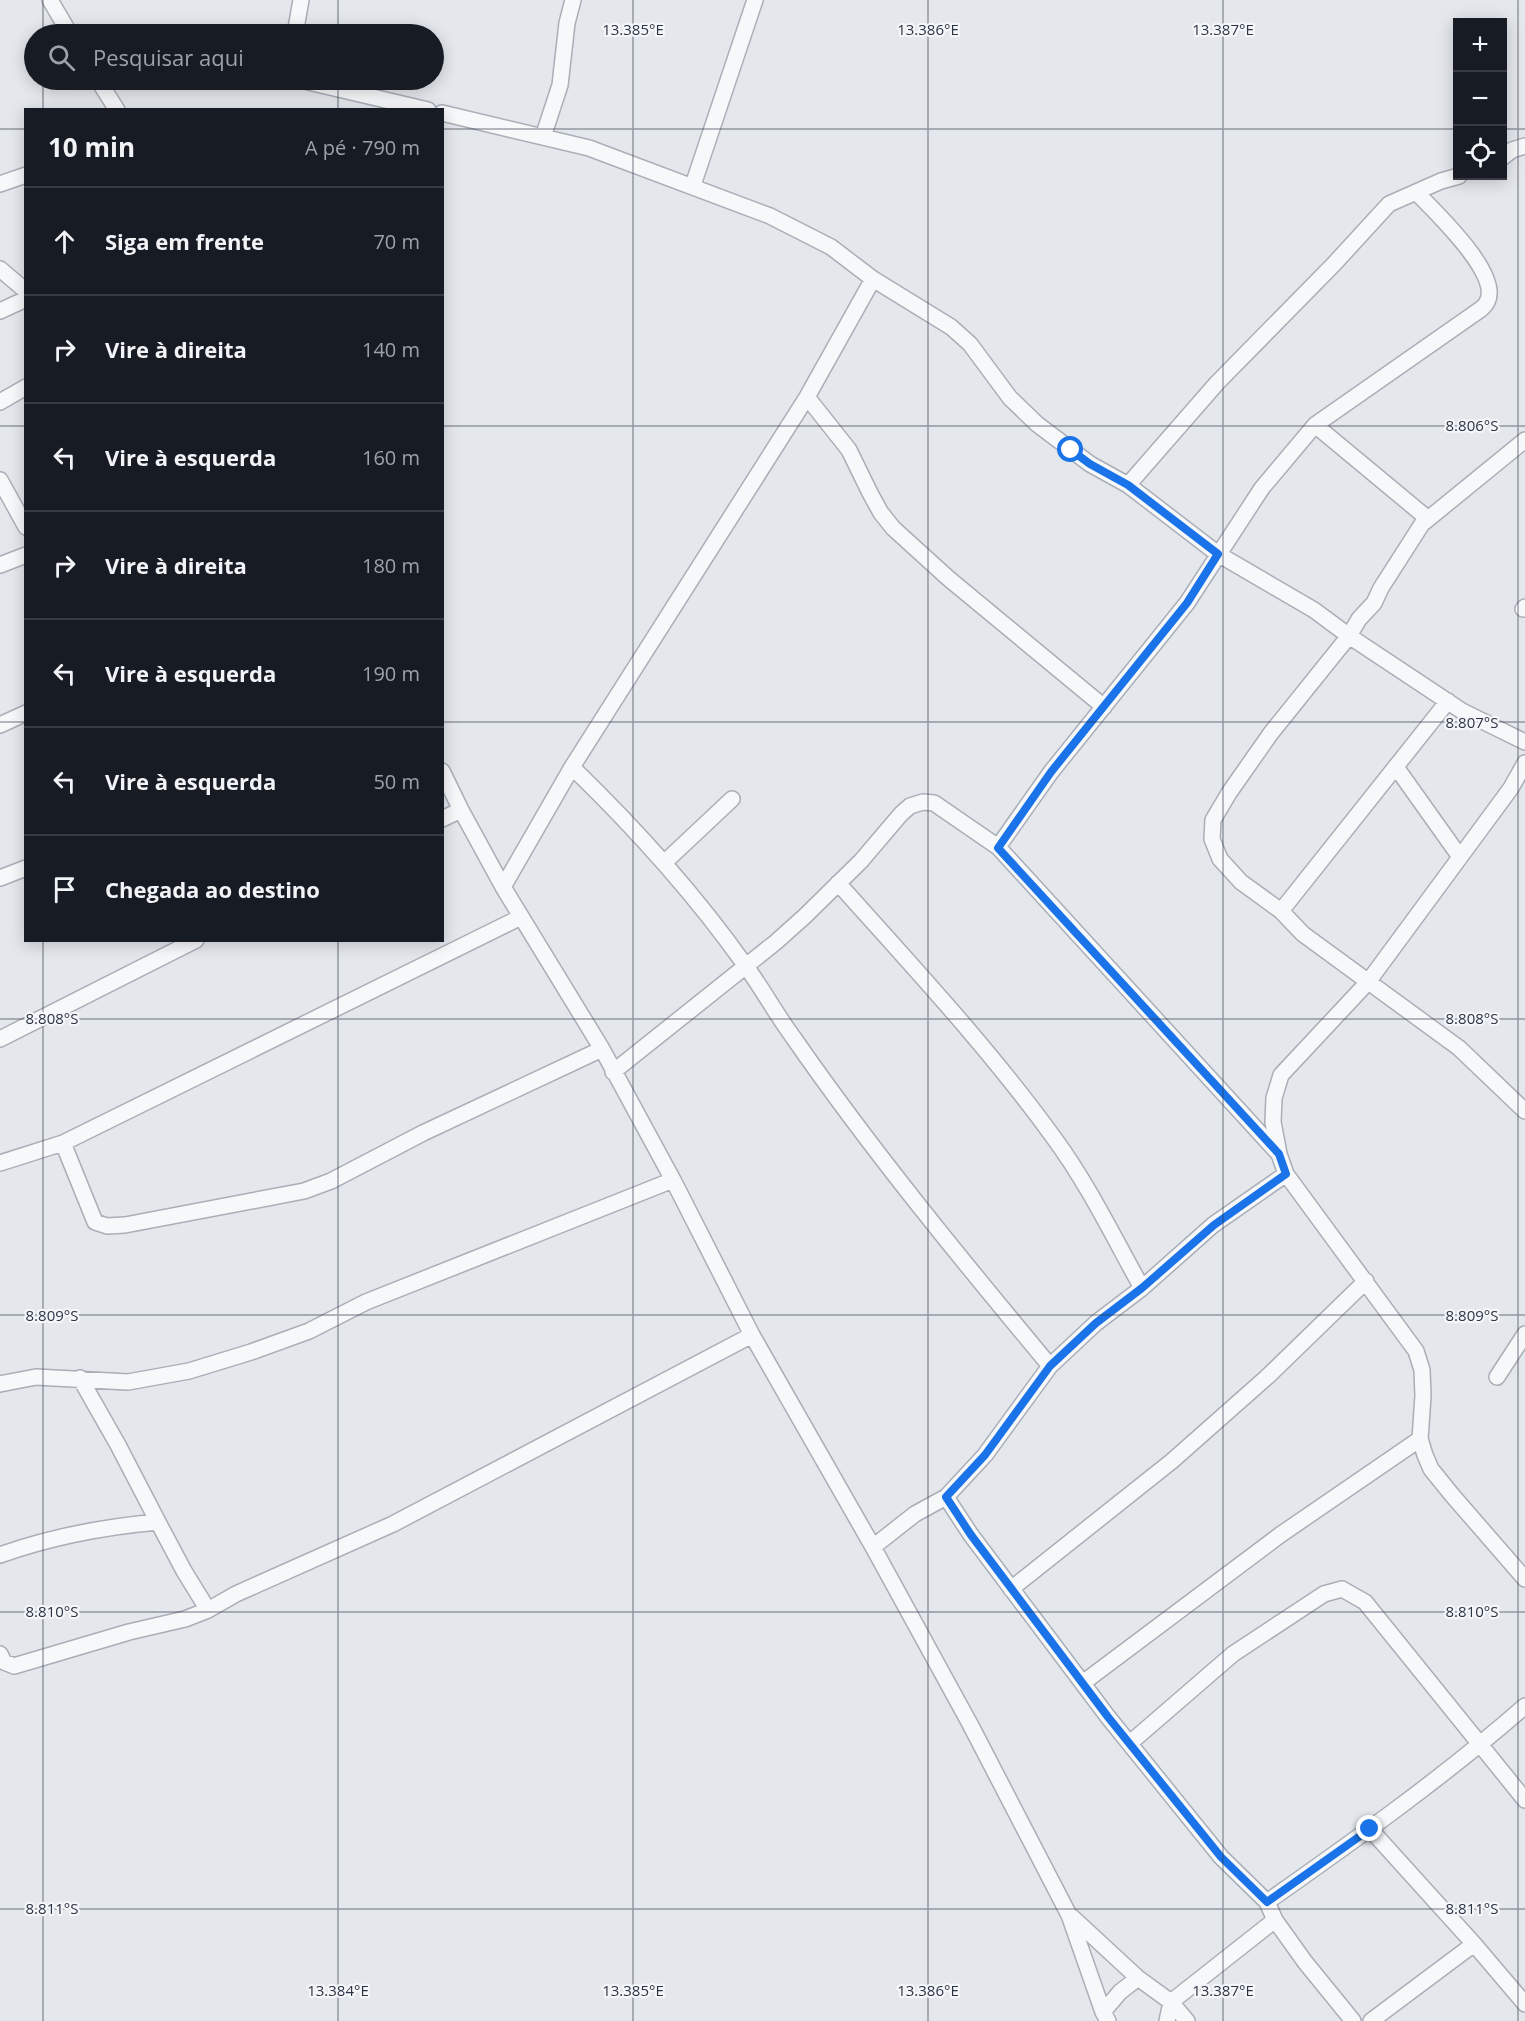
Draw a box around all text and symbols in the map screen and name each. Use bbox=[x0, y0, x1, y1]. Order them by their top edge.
map controls bbox=[1453, 18, 1507, 180]
button: + bbox=[1453, 18, 1507, 72]
text: 13.385°E bbox=[602, 19, 664, 39]
text: 13.386°E bbox=[897, 19, 959, 39]
text: 13.387°E bbox=[1192, 19, 1254, 39]
search box bbox=[24, 24, 444, 90]
icon: search bbox=[45, 41, 78, 74]
text: Pesquisar aqui bbox=[93, 42, 244, 72]
button: − bbox=[1453, 72, 1507, 126]
button: locate bbox=[1453, 126, 1507, 180]
text: 10 min bbox=[48, 129, 135, 165]
text: A pé · 790 m bbox=[305, 134, 420, 161]
icon: ahead bbox=[48, 225, 81, 258]
text: Siga em frente bbox=[105, 226, 264, 256]
text: 70 m bbox=[373, 228, 420, 255]
icon: right bbox=[48, 333, 81, 366]
text: Vire à direita bbox=[105, 334, 247, 364]
text: 140 m bbox=[362, 336, 420, 363]
text: 8.806°S bbox=[1446, 415, 1498, 435]
route start bbox=[1057, 436, 1083, 462]
icon: left bbox=[48, 441, 81, 474]
text: Vire à esquerda bbox=[105, 442, 276, 472]
text: 160 m bbox=[362, 444, 420, 471]
icon: right bbox=[48, 549, 81, 582]
text: Vire à direita bbox=[105, 550, 247, 580]
text: 180 m bbox=[362, 552, 420, 579]
icon: left bbox=[48, 657, 81, 690]
text: Vire à esquerda bbox=[105, 658, 276, 688]
text: 190 m bbox=[362, 660, 420, 687]
text: 8.807°S bbox=[1446, 712, 1498, 732]
icon: left bbox=[48, 765, 81, 798]
text: Vire à esquerda bbox=[105, 766, 276, 796]
text: 50 m bbox=[373, 768, 420, 795]
icon: arrive bbox=[48, 873, 81, 906]
text: Chegada ao destino bbox=[105, 874, 320, 904]
text: 8.808°S bbox=[26, 1008, 78, 1028]
text: 8.808°S bbox=[1446, 1008, 1498, 1028]
text: 8.809°S bbox=[26, 1305, 78, 1325]
text: 8.809°S bbox=[1446, 1305, 1498, 1325]
text: 8.810°S bbox=[26, 1601, 78, 1621]
text: 8.810°S bbox=[1446, 1601, 1498, 1621]
route end bbox=[1356, 1815, 1382, 1841]
text: 8.811°S bbox=[26, 1898, 78, 1918]
text: 8.811°S bbox=[1446, 1898, 1498, 1918]
text: 13.384°E bbox=[307, 1980, 369, 2000]
text: 13.385°E bbox=[602, 1980, 664, 2000]
text: 13.386°E bbox=[897, 1980, 959, 2000]
text: 13.387°E bbox=[1192, 1980, 1254, 2000]

